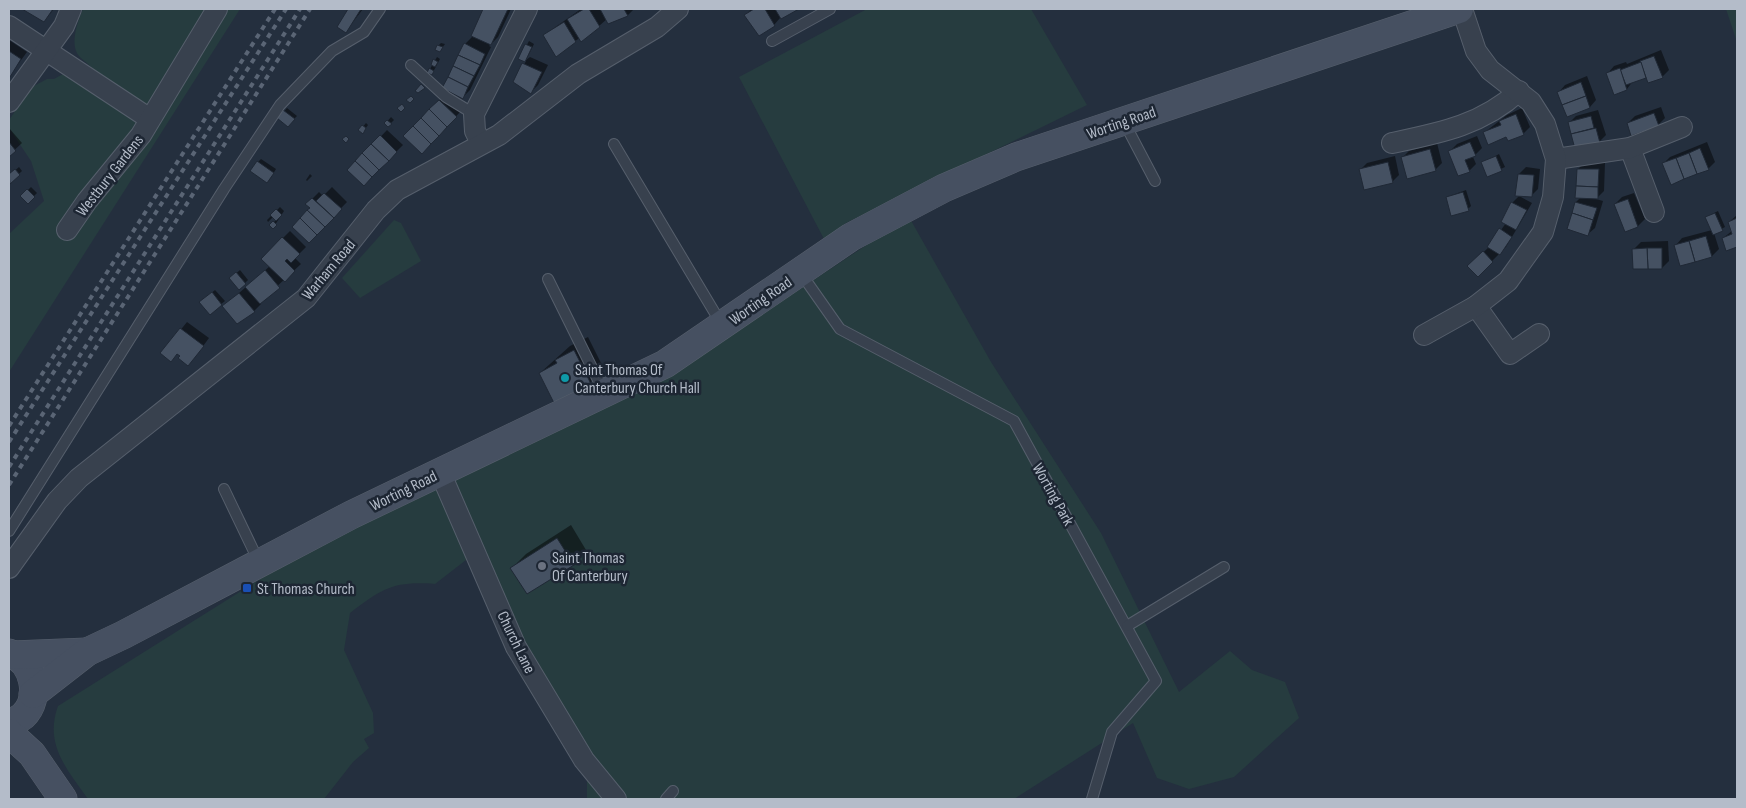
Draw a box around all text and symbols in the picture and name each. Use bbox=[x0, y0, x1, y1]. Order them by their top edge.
street label: Worting Road bbox=[1084, 103, 1159, 144]
street label: Westbury Gardens bbox=[73, 131, 148, 220]
street label: Warham Road bbox=[298, 236, 360, 304]
street label: Worting Road bbox=[726, 273, 796, 330]
place label: Saint Thomas Of Canterbury Church Hall bbox=[575, 361, 700, 398]
marker: Saint Thomas Of Canterbury Church Hall bbox=[559, 372, 571, 384]
street label: Worting Park bbox=[1028, 460, 1078, 529]
street label: Worting Road bbox=[367, 467, 440, 516]
place label: Saint Thomas Of Canterbury bbox=[552, 549, 628, 586]
marker: Saint Thomas Of Canterbury bbox=[536, 560, 548, 572]
place label: St Thomas Church bbox=[257, 580, 355, 599]
marker: St Thomas Church bbox=[241, 582, 253, 594]
street label: Church Lane bbox=[492, 608, 539, 677]

